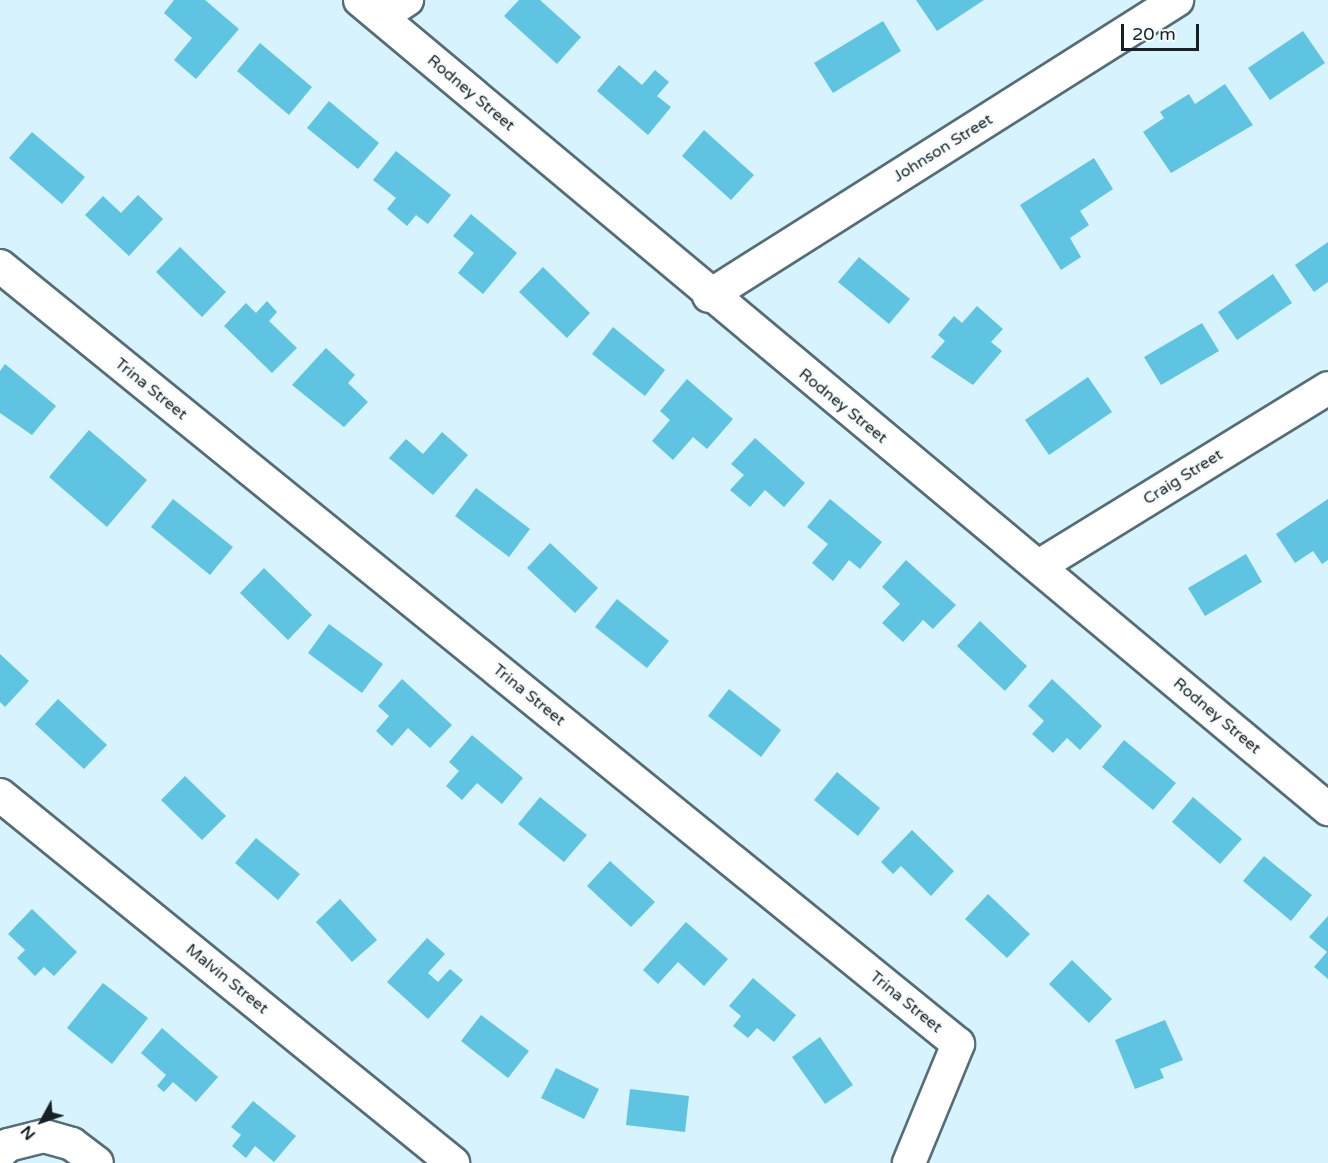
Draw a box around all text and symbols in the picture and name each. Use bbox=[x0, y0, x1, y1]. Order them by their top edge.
scale bar bbox=[1124, 12, 1202, 50]
text: 20 m bbox=[1132, 23, 1176, 45]
street label: Rodney Street bbox=[423, 51, 519, 135]
street label: Johnson Street bbox=[890, 110, 996, 186]
street label: Trina Street bbox=[111, 354, 191, 424]
street label: Rodney Street bbox=[795, 364, 891, 448]
street label: Craig Street bbox=[1140, 445, 1226, 509]
street label: Trina Street bbox=[489, 660, 569, 730]
street label: Rodney Street bbox=[1169, 674, 1265, 758]
street label: Malvin Street bbox=[182, 940, 272, 1018]
street label: Trina Street bbox=[866, 967, 946, 1037]
north arrow bbox=[12, 1091, 72, 1151]
text: N bbox=[16, 1121, 40, 1144]

